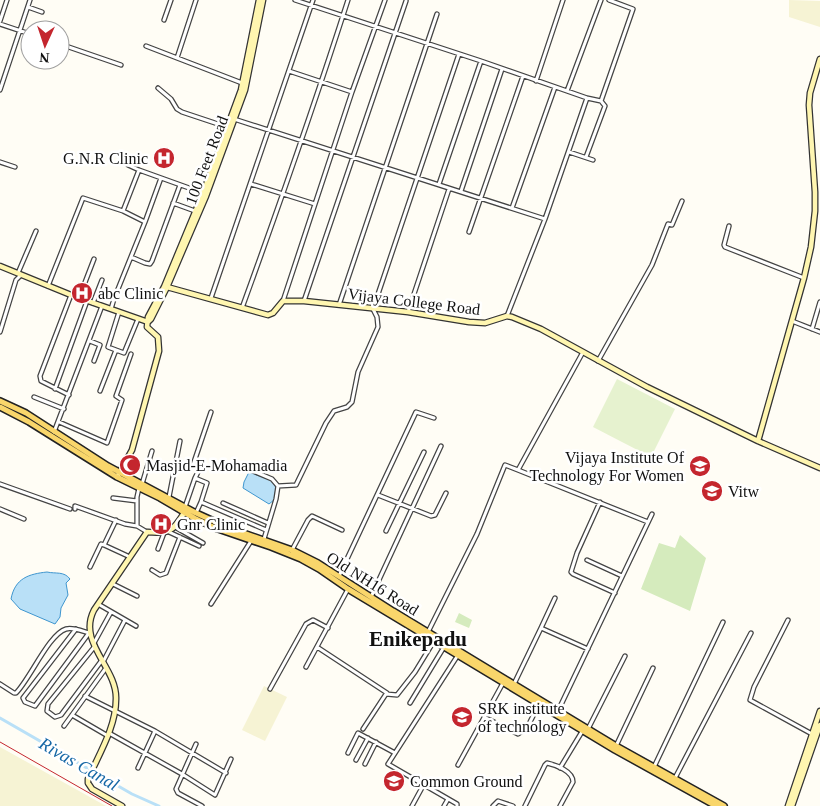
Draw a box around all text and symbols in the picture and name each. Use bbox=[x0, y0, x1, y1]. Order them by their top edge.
north arrow bbox=[20, 20, 70, 70]
text: N bbox=[39, 50, 50, 65]
street label: 100 Feet Road bbox=[182, 114, 231, 207]
hospital icon: G.N.R Clinic bbox=[152, 146, 176, 170]
place label: G.N.R Clinic bbox=[63, 150, 148, 167]
hospital icon: abc Clinic bbox=[70, 281, 94, 305]
place label: abc Clinic bbox=[98, 285, 163, 302]
street label: Vijaya College Road bbox=[347, 285, 481, 319]
place label: Vijaya Institute Of Technology For Women bbox=[529, 449, 685, 485]
mosque icon: Masjid-E-Mohamadia bbox=[118, 453, 142, 477]
school or university icon: Vijaya Institute Of Technology For Women bbox=[688, 454, 712, 478]
place label: Masjid-E-Mohamadia bbox=[146, 457, 287, 475]
school or university icon: Vitw bbox=[700, 479, 724, 503]
place label: Vitw bbox=[728, 483, 759, 500]
hospital icon: Gnr Clinic bbox=[149, 512, 173, 536]
place label: Gnr Clinic bbox=[177, 516, 245, 533]
street label: Old NH16 Road bbox=[324, 548, 422, 618]
district label: Enikepadu bbox=[369, 627, 467, 651]
place label: SRK institute of technology bbox=[478, 700, 566, 736]
school or university icon: SRK institute of technology bbox=[450, 705, 474, 729]
water label: Rivas Canal bbox=[35, 733, 122, 795]
school or university icon: Common Ground bbox=[382, 769, 406, 793]
place label: Common Ground bbox=[410, 773, 522, 790]

